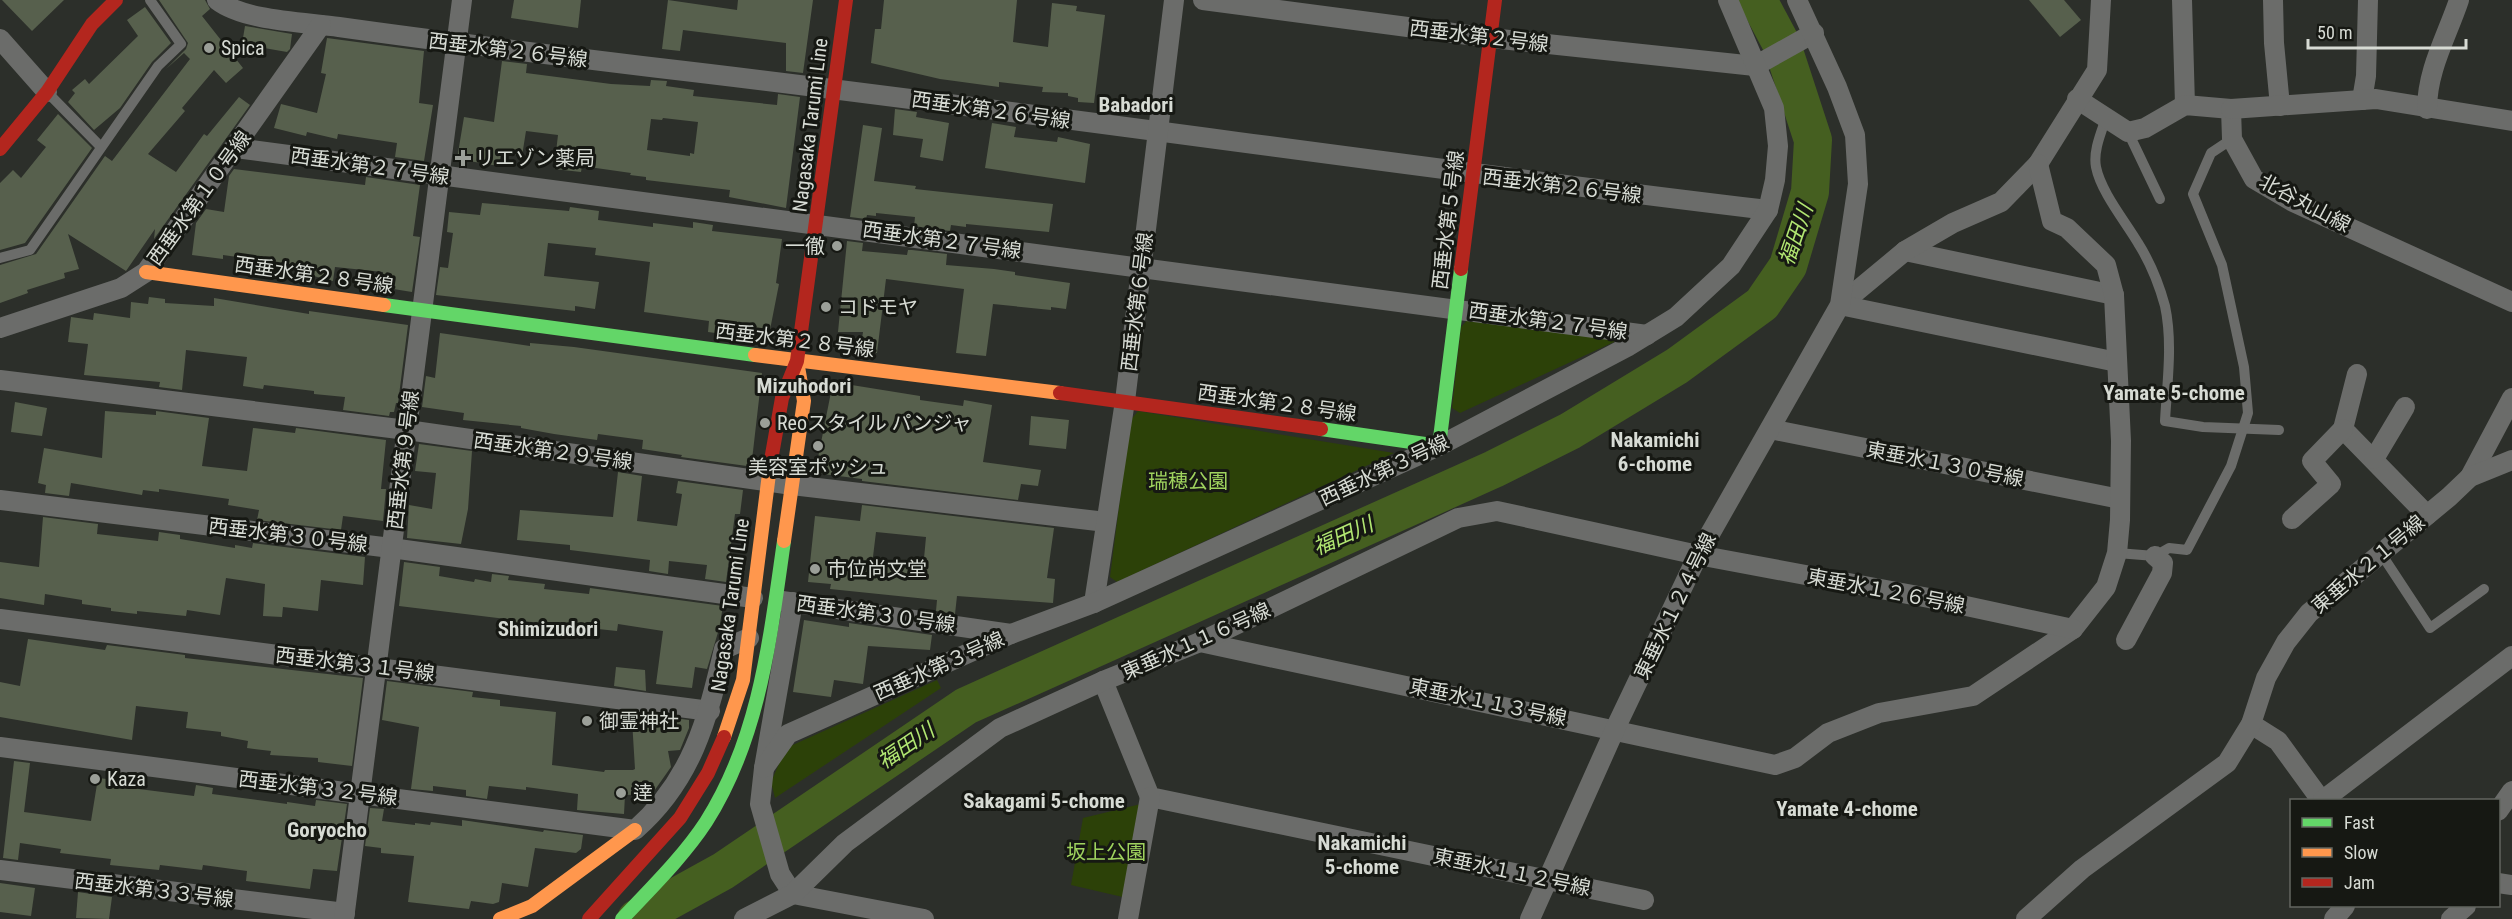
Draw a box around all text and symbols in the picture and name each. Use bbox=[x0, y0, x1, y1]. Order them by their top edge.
scale bar bbox=[2308, 12, 2466, 50]
street label: 西垂水第２号線 bbox=[1408, 16, 1550, 56]
text: 50 m bbox=[2317, 22, 2352, 43]
street label: 西垂水第２６号線 bbox=[427, 28, 589, 72]
place label: Spica bbox=[221, 36, 265, 60]
street label: Nagasaka Tarumi Line bbox=[787, 37, 833, 213]
marker: Spica bbox=[202, 41, 216, 55]
street label: 西垂水第２６号線 bbox=[910, 87, 1072, 133]
district label: Babadori bbox=[1098, 93, 1174, 117]
street label: 西垂水第１０号線 bbox=[142, 126, 256, 270]
street label: 西垂水第２７号線 bbox=[289, 143, 451, 189]
place label: リエゾン薬局 bbox=[475, 146, 595, 170]
street label: 西垂水第５号線 bbox=[1428, 149, 1468, 291]
marker: リエゾン薬局 bbox=[456, 151, 470, 165]
street label: 西垂水第２６号線 bbox=[1481, 164, 1643, 208]
street label: 北谷丸山線 bbox=[2255, 169, 2355, 237]
water label: 福田川 bbox=[1774, 199, 1818, 269]
street label: 西垂水第２７号線 bbox=[861, 217, 1023, 263]
street label: 西垂水第６号線 bbox=[1117, 231, 1157, 373]
place label: 一徹 bbox=[785, 234, 825, 258]
marker: 一徹 bbox=[830, 239, 844, 253]
street label: 西垂水第２８号線 bbox=[233, 252, 395, 298]
place label: コドモヤ bbox=[838, 295, 918, 319]
street label: 西垂水第２７号線 bbox=[1467, 298, 1629, 344]
marker: コドモヤ bbox=[819, 300, 833, 314]
street label: 西垂水第２８号線 bbox=[714, 318, 876, 362]
district label: Mizuhodori bbox=[757, 374, 851, 398]
street label: 西垂水第２８号線 bbox=[1196, 380, 1358, 426]
district label: Yamate 5-chome bbox=[2103, 381, 2245, 405]
street label: 西垂水第９号線 bbox=[383, 389, 423, 531]
place label: Reoスタイル パンジャ bbox=[777, 411, 972, 435]
marker: Reoスタイル パンジャ bbox=[758, 416, 772, 430]
street label: 西垂水第２９号線 bbox=[472, 428, 634, 474]
district label: Nakamichi 6-chome bbox=[1611, 428, 1699, 476]
street label: 西垂水第３号線 bbox=[1315, 430, 1453, 510]
street label: 東垂水１３０号線 bbox=[1864, 437, 2026, 491]
marker: 美容室ポッシュ bbox=[811, 439, 825, 453]
place label: 美容室ポッシュ bbox=[748, 455, 888, 479]
park label: 瑞穂公園 bbox=[1148, 469, 1228, 493]
street label: 東垂水２１号線 bbox=[2307, 510, 2429, 618]
water label: 福田川 bbox=[1309, 511, 1378, 560]
street label: 西垂水第３０号線 bbox=[207, 513, 369, 557]
street label: Nagasaka Tarumi Line bbox=[706, 517, 754, 693]
street label: 東垂水１２４号線 bbox=[1629, 529, 1721, 683]
place label: 市位尚文堂 bbox=[827, 557, 927, 581]
marker: 市位尚文堂 bbox=[808, 562, 822, 576]
street label: 東垂水１２６号線 bbox=[1805, 564, 1967, 618]
street label: 西垂水第３０号線 bbox=[795, 591, 957, 637]
street label: 東垂水１１６号線 bbox=[1118, 597, 1274, 685]
district label: Shimizudori bbox=[498, 617, 598, 641]
street label: 西垂水第３号線 bbox=[870, 627, 1008, 705]
street label: 西垂水第３１号線 bbox=[274, 642, 436, 686]
street label: 東垂水１１３号線 bbox=[1407, 674, 1569, 730]
place label: 御霊神社 bbox=[599, 709, 679, 733]
marker: 御霊神社 bbox=[580, 714, 594, 728]
water label: 福田川 bbox=[873, 717, 940, 774]
street label: 西垂水第３２号線 bbox=[237, 766, 399, 810]
place label: Kaza bbox=[107, 767, 146, 791]
marker: Kaza bbox=[88, 772, 102, 786]
place label: 逹 bbox=[633, 781, 653, 805]
marker: 逹 bbox=[614, 786, 628, 800]
district label: Sakagami 5-chome bbox=[963, 789, 1125, 813]
district label: Yamate 4-chome bbox=[1776, 797, 1918, 821]
legend bbox=[2290, 799, 2500, 907]
text: Fast bbox=[2344, 812, 2375, 833]
district label: Goryocho bbox=[287, 818, 367, 842]
district label: Nakamichi 5-chome bbox=[1318, 831, 1406, 879]
park label: 坂上公園 bbox=[1066, 840, 1146, 864]
text: Slow bbox=[2344, 842, 2379, 863]
street label: 東垂水１１２号線 bbox=[1431, 844, 1593, 900]
street label: 西垂水第３３号線 bbox=[73, 868, 235, 912]
text: Jam bbox=[2344, 872, 2375, 893]

